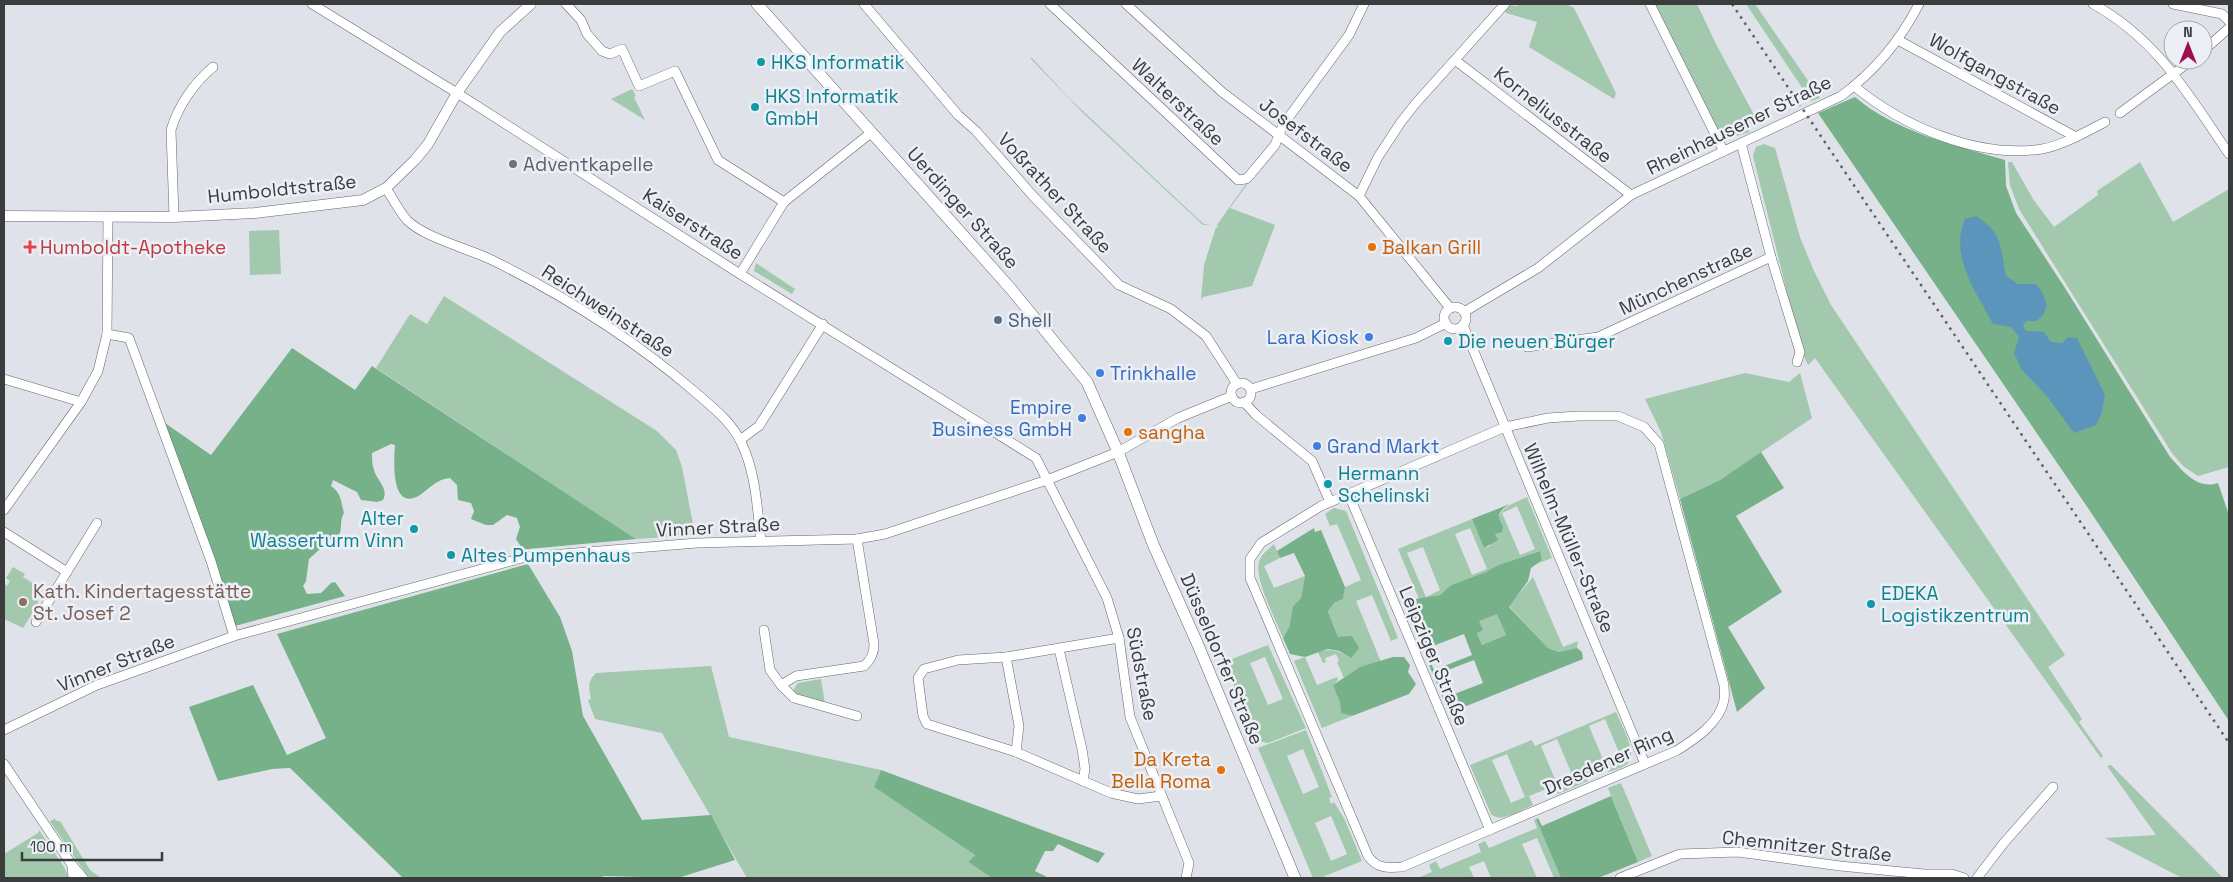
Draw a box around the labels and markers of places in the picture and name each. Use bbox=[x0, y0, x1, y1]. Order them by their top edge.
place label: HKS Informatik bbox=[771, 50, 905, 75]
marker: HKS Informatik bbox=[755, 56, 767, 68]
place label: HKS Informatik GmbH bbox=[765, 84, 899, 131]
marker: HKS Informatik GmbH bbox=[749, 101, 761, 113]
place label: Adventkapelle bbox=[523, 152, 653, 177]
marker: Adventkapelle bbox=[507, 158, 519, 170]
place label: Humboldt-Apotheke bbox=[40, 235, 226, 260]
place label: Balkan Grill bbox=[1382, 235, 1481, 260]
marker: Humboldt-Apotheke bbox=[24, 241, 36, 253]
marker: Balkan Grill bbox=[1366, 241, 1378, 253]
place label: Shell bbox=[1008, 308, 1052, 333]
marker: Shell bbox=[992, 314, 1004, 326]
place label: Lara Kiosk bbox=[1267, 325, 1359, 350]
place label: Die neuen Bürger bbox=[1458, 329, 1615, 354]
marker: Lara Kiosk bbox=[1363, 331, 1375, 343]
marker: Die neuen Bürger bbox=[1442, 335, 1454, 347]
place label: Trinkhalle bbox=[1110, 361, 1197, 386]
marker: Trinkhalle bbox=[1094, 367, 1106, 379]
place label: Empire Business GmbH bbox=[932, 395, 1072, 442]
marker: Empire Business GmbH bbox=[1076, 412, 1088, 424]
place label: sangha bbox=[1138, 420, 1205, 445]
marker: sangha bbox=[1122, 426, 1134, 438]
place label: Grand Markt bbox=[1327, 434, 1440, 459]
marker: Grand Markt bbox=[1311, 440, 1323, 452]
place label: Hermann Schelinski bbox=[1338, 461, 1430, 508]
marker: Hermann Schelinski bbox=[1322, 478, 1334, 490]
place label: Alter Wasserturm Vinn bbox=[250, 506, 404, 553]
marker: Alter Wasserturm Vinn bbox=[408, 523, 420, 535]
place label: Altes Pumpenhaus bbox=[461, 543, 631, 568]
marker: Altes Pumpenhaus bbox=[445, 549, 457, 561]
place label: Kath. Kindertagesstätte St. Josef 2 bbox=[33, 579, 251, 626]
place label: EDEKA Logistikzentrum bbox=[1881, 581, 2029, 628]
marker: Kath. Kindertagesstätte St. Josef 2 bbox=[17, 596, 29, 608]
marker: EDEKA Logistikzentrum bbox=[1865, 598, 1877, 610]
place label: Da Kreta Bella Roma bbox=[1111, 747, 1211, 794]
marker: Da Kreta Bella Roma bbox=[1215, 764, 1227, 776]

